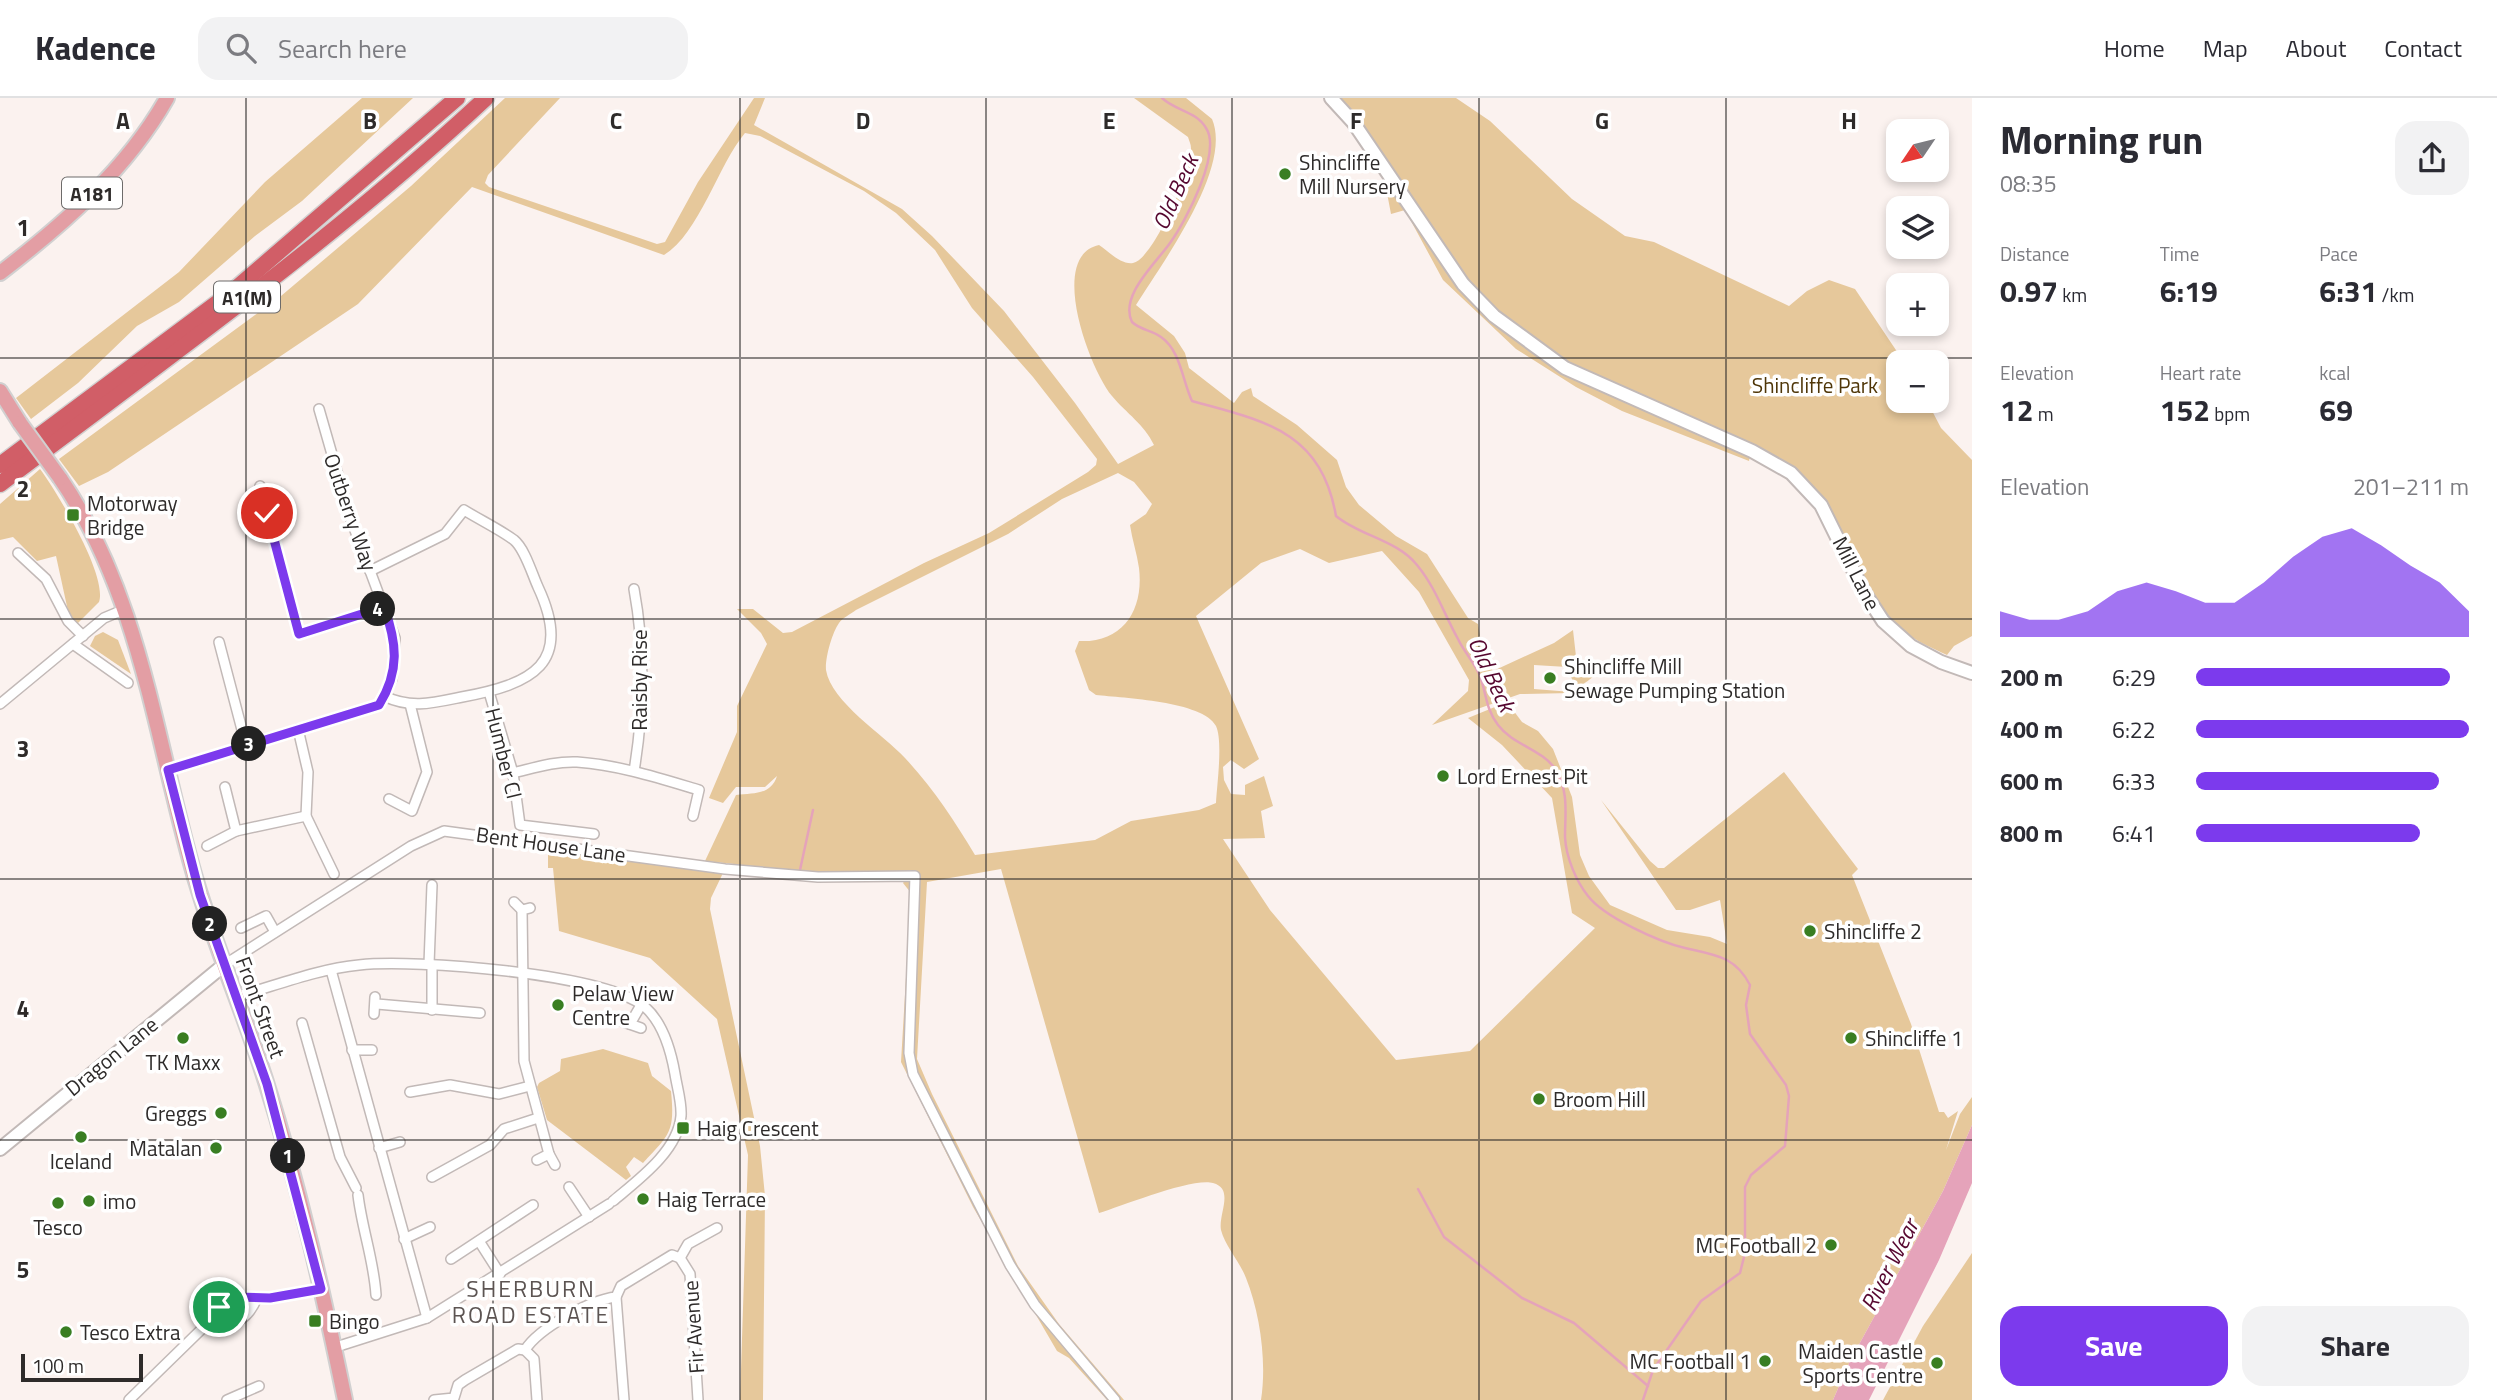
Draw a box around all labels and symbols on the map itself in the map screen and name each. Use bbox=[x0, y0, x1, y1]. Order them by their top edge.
text: A bbox=[116, 103, 130, 138]
text: B bbox=[363, 103, 377, 138]
text: C bbox=[610, 103, 622, 138]
text: D bbox=[856, 103, 870, 138]
text: E bbox=[1103, 103, 1115, 138]
text: F bbox=[1350, 103, 1362, 138]
text: G bbox=[1595, 103, 1609, 138]
text: H bbox=[1841, 103, 1857, 138]
north arrow bbox=[1886, 119, 1950, 182]
water label: Old Beck bbox=[1143, 146, 1208, 235]
place label: Shincliffe Mill Nursery bbox=[1299, 146, 1406, 202]
marker: Shincliffe Mill Nursery bbox=[1277, 166, 1293, 182]
road number: A181 bbox=[62, 178, 122, 208]
text: 1 bbox=[17, 210, 29, 245]
road number: A1(M) bbox=[214, 281, 280, 312]
park label: Shincliffe Park bbox=[1752, 369, 1878, 401]
street label: Outberry Way bbox=[316, 449, 386, 575]
text: 2 bbox=[17, 471, 29, 506]
pin bbox=[237, 483, 297, 543]
place label: Motorway Bridge bbox=[87, 487, 178, 543]
marker: Motorway Bridge bbox=[65, 507, 81, 523]
street label: Mill Lane bbox=[1825, 531, 1889, 615]
pin: 4 bbox=[360, 592, 396, 626]
street label: Raisby Rise bbox=[623, 629, 655, 731]
water label: Old Beck bbox=[1459, 631, 1526, 720]
place label: Shincliffe Mill Sewage Pumping Station bbox=[1564, 650, 1785, 706]
marker: Shincliffe Mill Sewage Pumping Station bbox=[1542, 670, 1558, 686]
street label: Humber Cl bbox=[477, 704, 531, 802]
pin: 3 bbox=[232, 726, 266, 762]
text: 3 bbox=[17, 731, 29, 766]
place label: Lord Ernest Pit bbox=[1457, 760, 1588, 792]
marker: Lord Ernest Pit bbox=[1435, 768, 1451, 784]
street label: Bent House Lane bbox=[474, 818, 628, 870]
pin: 2 bbox=[192, 906, 228, 942]
place label: Shincliffe 2 bbox=[1824, 915, 1922, 947]
marker: Shincliffe 2 bbox=[1802, 923, 1818, 939]
street label: Front Street bbox=[228, 952, 294, 1063]
place label: Pelaw View Centre bbox=[572, 977, 674, 1033]
text: 4 bbox=[17, 991, 29, 1026]
marker: Pelaw View Centre bbox=[550, 997, 566, 1013]
street label: Dragon Lane bbox=[58, 1008, 164, 1104]
place label: Shincliffe 1 bbox=[1865, 1022, 1963, 1054]
marker: TK Maxx bbox=[175, 1030, 191, 1046]
marker: Shincliffe 1 bbox=[1843, 1030, 1859, 1046]
place label: TK Maxx bbox=[146, 1046, 221, 1078]
place label: Broom Hill bbox=[1553, 1083, 1646, 1115]
marker: Broom Hill bbox=[1531, 1091, 1547, 1107]
place label: Greggs bbox=[145, 1097, 207, 1129]
marker: Greggs bbox=[213, 1105, 229, 1121]
place label: Haig Crescent bbox=[697, 1112, 819, 1144]
marker: Haig Crescent bbox=[675, 1120, 691, 1136]
marker: Iceland bbox=[73, 1129, 89, 1145]
place label: Matalan bbox=[129, 1132, 202, 1164]
pin: 1 bbox=[270, 1138, 306, 1174]
marker: Matalan bbox=[208, 1140, 224, 1156]
place label: Iceland bbox=[50, 1145, 112, 1177]
place label: Haig Terrace bbox=[657, 1183, 766, 1215]
place label: imo bbox=[103, 1185, 136, 1217]
marker: Haig Terrace bbox=[635, 1191, 651, 1207]
marker: imo bbox=[81, 1193, 97, 1209]
marker: Tesco bbox=[50, 1195, 66, 1211]
place label: Tesco bbox=[33, 1211, 83, 1243]
water label: River Wear bbox=[1851, 1211, 1928, 1317]
place label: MC Football 2 bbox=[1696, 1229, 1817, 1261]
marker: MC Football 2 bbox=[1823, 1237, 1839, 1253]
text: 5 bbox=[17, 1252, 29, 1287]
district label: SHERBURN ROAD ESTATE bbox=[452, 1271, 610, 1332]
pin bbox=[189, 1277, 249, 1337]
street label: Fir Avenue bbox=[674, 1279, 712, 1375]
place label: Bingo bbox=[329, 1305, 380, 1337]
marker: Bingo bbox=[307, 1313, 323, 1329]
place label: Tesco Extra bbox=[80, 1316, 181, 1348]
marker: Tesco Extra bbox=[58, 1324, 74, 1340]
place label: Maiden Castle Sports Centre bbox=[1798, 1335, 1923, 1391]
place label: MC Football 1 bbox=[1630, 1345, 1751, 1377]
scale bar bbox=[21, 1351, 144, 1383]
marker: MC Football 1 bbox=[1757, 1353, 1773, 1369]
marker: Maiden Castle Sports Centre bbox=[1929, 1355, 1945, 1371]

